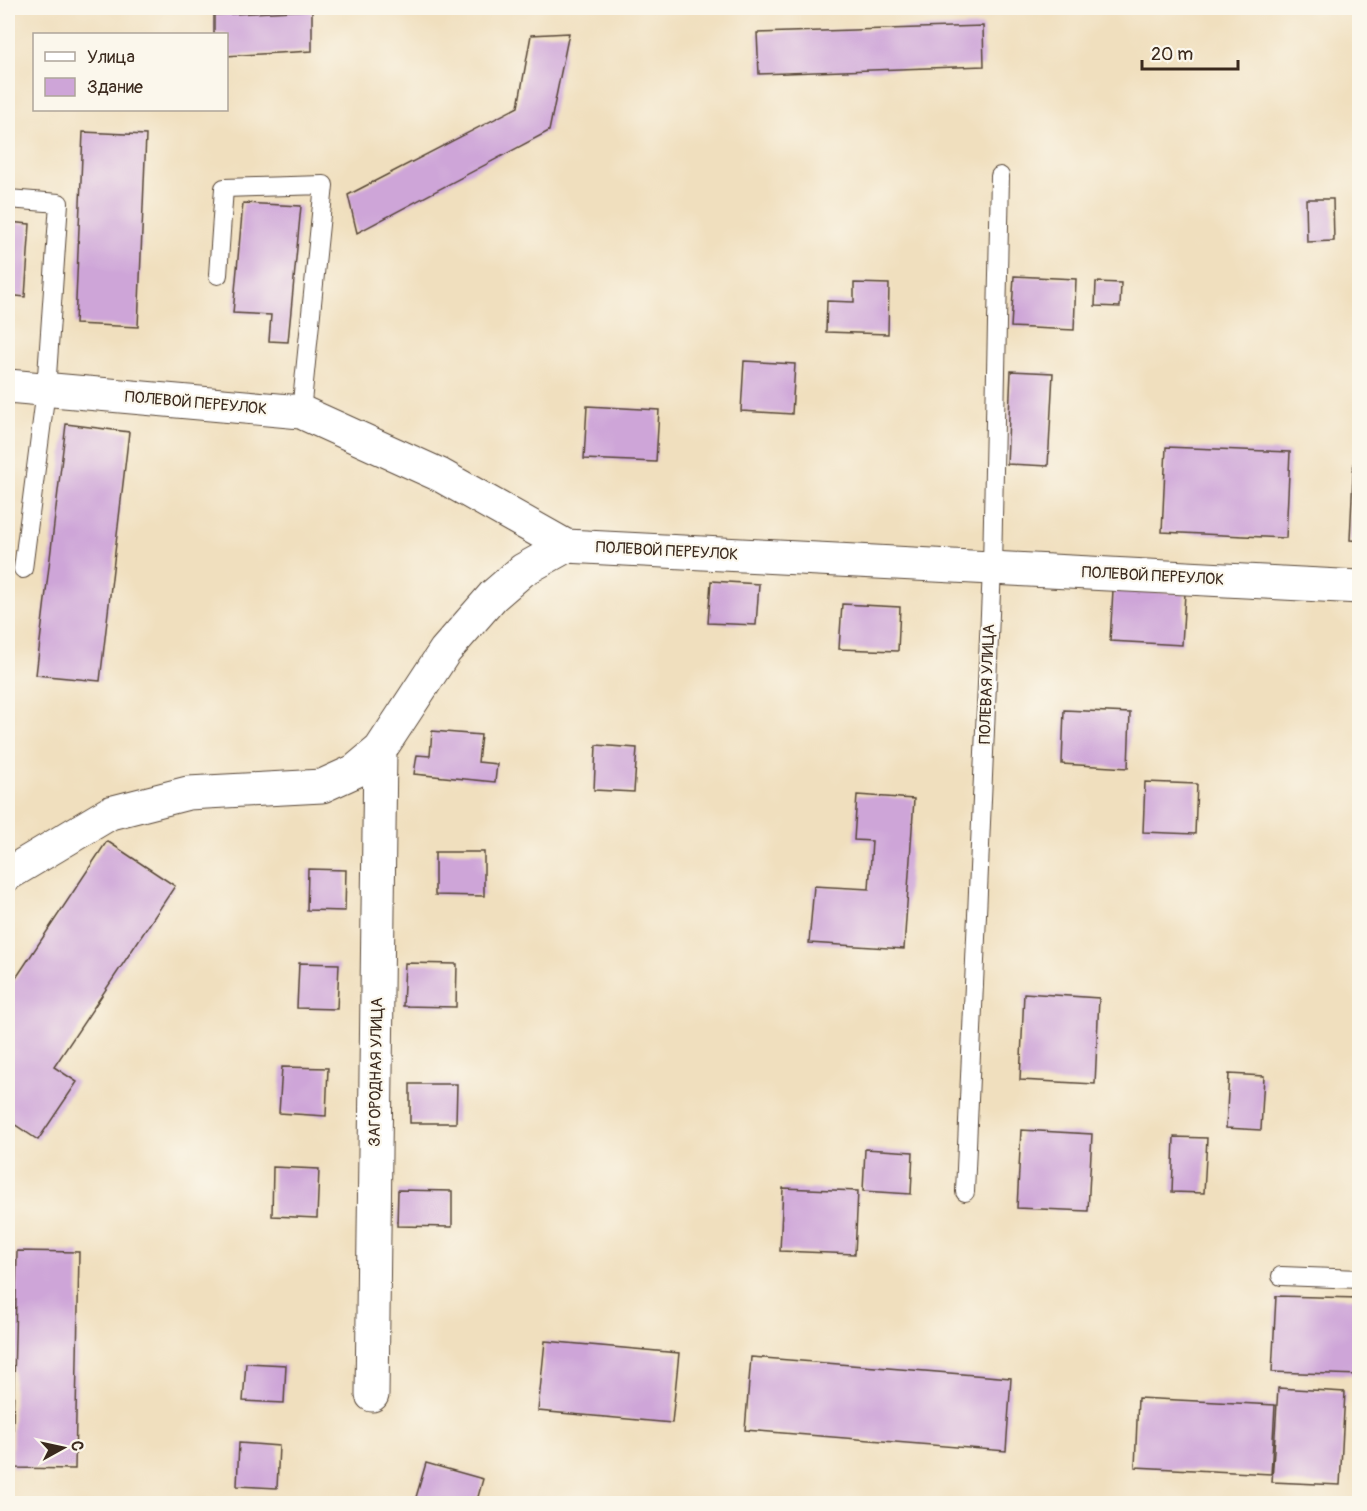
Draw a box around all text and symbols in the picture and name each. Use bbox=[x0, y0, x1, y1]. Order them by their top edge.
legend bbox=[33, 33, 228, 111]
scale bar bbox=[1142, 33, 1238, 71]
text: 20 m bbox=[1151, 43, 1193, 66]
text: Улица bbox=[87, 46, 135, 69]
text: Здание bbox=[87, 76, 143, 99]
street label: ПОЛЕВОЙ ПЕРЕУЛОК bbox=[124, 387, 268, 419]
street label: ПОЛЕВОЙ ПЕРЕУЛОК bbox=[595, 537, 739, 565]
street label: ПОЛЕВОЙ ПЕРЕУЛОК bbox=[1081, 562, 1225, 590]
street label: ПОЛЕВАЯ УЛИЦА bbox=[975, 623, 999, 745]
street label: ЗАГОРОДНАЯ УЛИЦА bbox=[365, 997, 387, 1147]
north arrow bbox=[33, 1418, 93, 1478]
text: С bbox=[66, 1440, 87, 1452]

